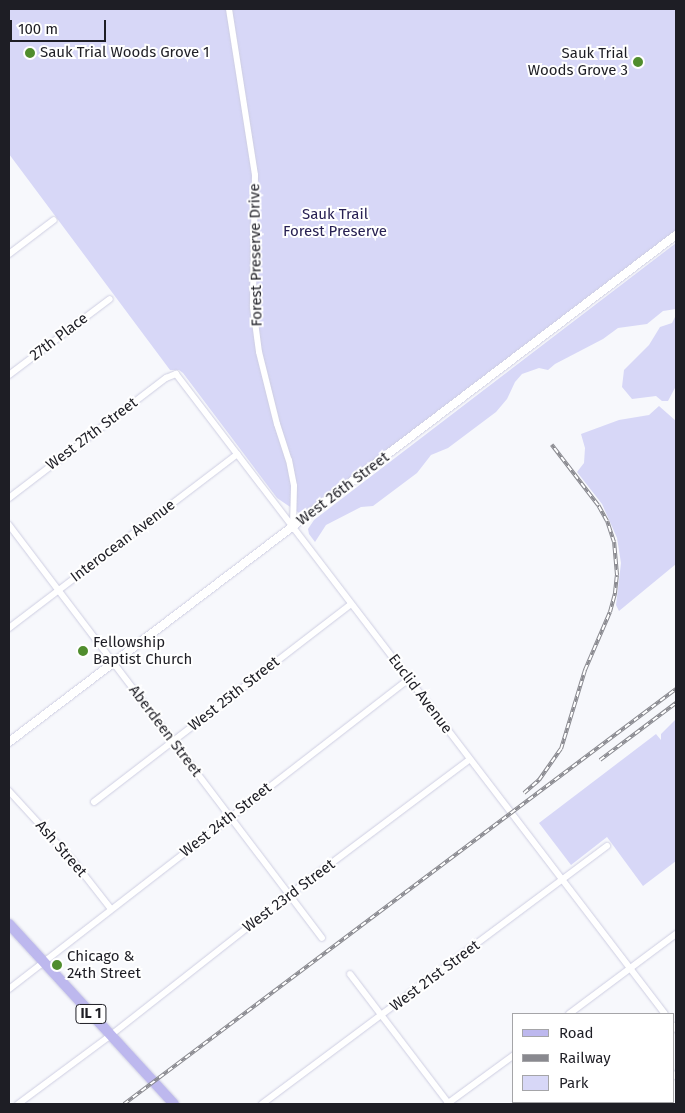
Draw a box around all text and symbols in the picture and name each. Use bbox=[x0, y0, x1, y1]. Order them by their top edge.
scale bar bbox=[12, 10, 109, 42]
text: 100 m bbox=[18, 20, 58, 38]
place label: Sauk Trial Woods Grove 1 bbox=[40, 44, 210, 62]
place label: Sauk Trial Woods Grove 3 bbox=[528, 44, 628, 79]
marker: Sauk Trial Woods Grove 1 bbox=[24, 47, 36, 59]
marker: Sauk Trial Woods Grove 3 bbox=[632, 56, 644, 68]
street label: Forest Preserve Drive bbox=[246, 183, 266, 327]
park label: Sauk Trail Forest Preserve bbox=[283, 205, 387, 240]
street label: 27th Place bbox=[26, 309, 92, 365]
street label: West 27th Street bbox=[43, 394, 141, 474]
street label: West 26th Street bbox=[293, 448, 393, 530]
street label: Interocean Avenue bbox=[67, 496, 179, 586]
place label: Fellowship Baptist Church bbox=[93, 633, 192, 668]
marker: Fellowship Baptist Church bbox=[77, 645, 89, 657]
street label: Euclid Avenue bbox=[384, 651, 456, 737]
street label: West 25th Street bbox=[185, 653, 283, 735]
street label: Aberdeen Street bbox=[125, 682, 205, 780]
street label: West 24th Street bbox=[177, 779, 275, 861]
street label: Ash Street bbox=[32, 817, 90, 881]
street label: West 23rd Street bbox=[239, 856, 339, 936]
street label: West 21st Street bbox=[387, 936, 483, 1016]
place label: Chicago & 24th Street bbox=[67, 947, 141, 982]
marker: Chicago & 24th Street bbox=[51, 959, 63, 971]
road number: IL 1 bbox=[75, 1002, 107, 1026]
legend bbox=[512, 1013, 675, 1103]
text: Road bbox=[559, 1024, 594, 1042]
text: Railway bbox=[559, 1049, 611, 1067]
text: Park bbox=[559, 1074, 589, 1092]

